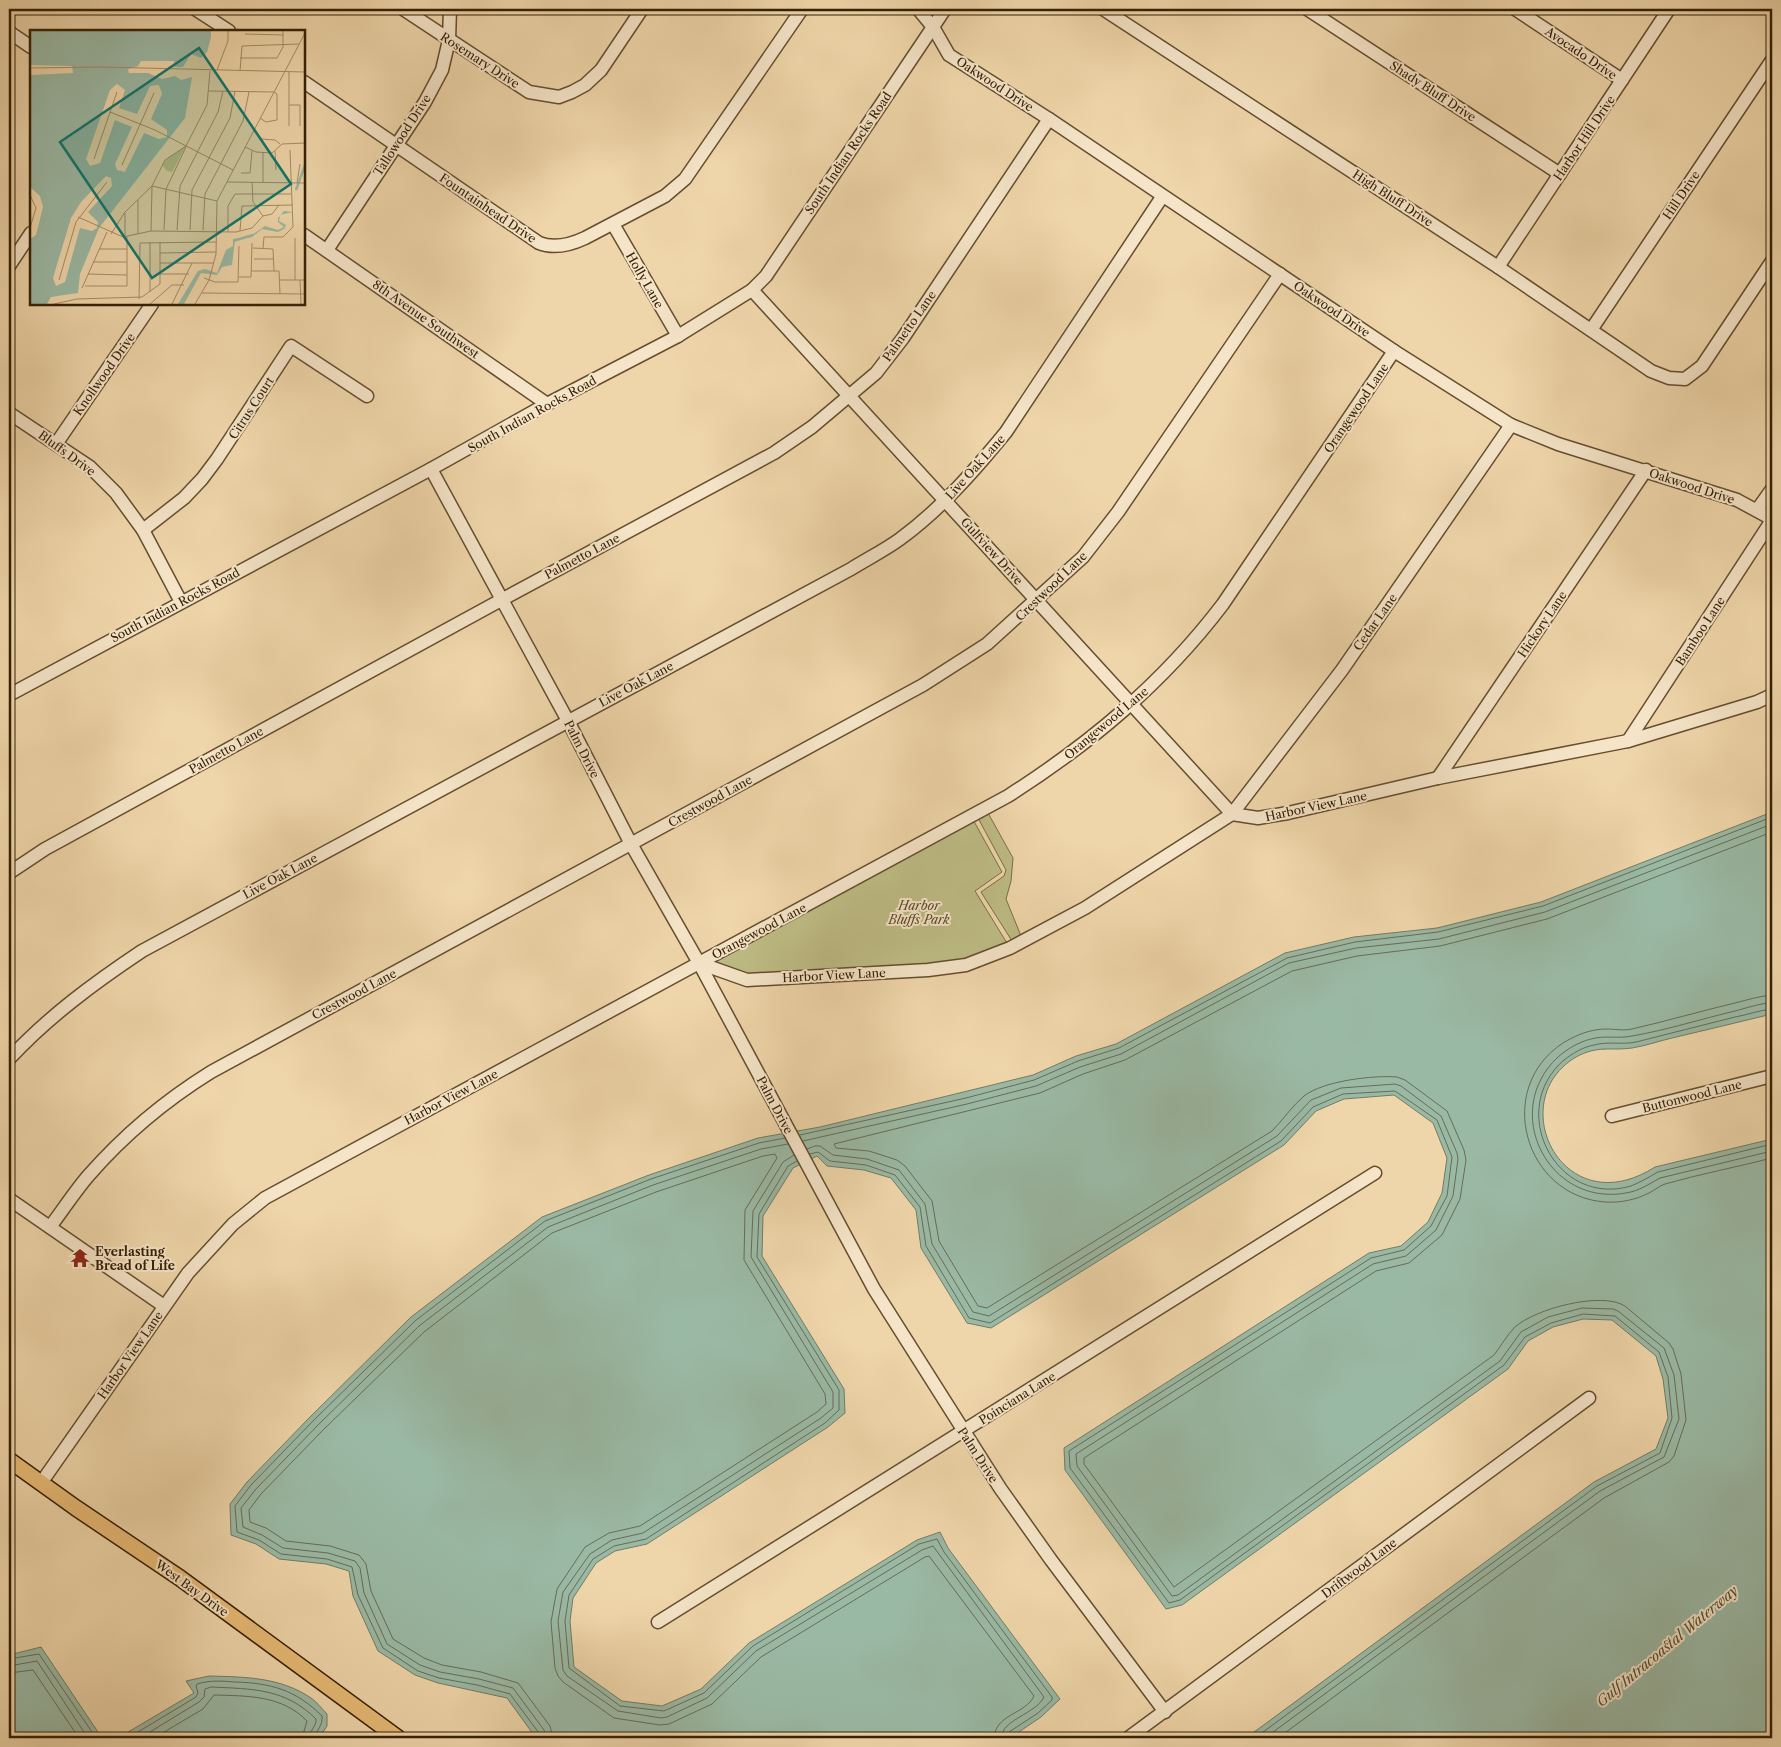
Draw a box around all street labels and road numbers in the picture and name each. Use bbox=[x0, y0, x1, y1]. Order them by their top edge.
street label: Avocado Drive bbox=[1541, 23, 1620, 83]
street label: Rosemary Drive bbox=[438, 29, 523, 91]
street label: Oakwood Drive bbox=[954, 53, 1037, 115]
street label: Shady Bluff Drive bbox=[1387, 58, 1479, 125]
street label: South Indian Rocks Road bbox=[801, 88, 895, 217]
street label: Tallowood Drive bbox=[370, 91, 434, 179]
street label: Harbor Hill Drive bbox=[1550, 92, 1618, 183]
street label: High Bluff Drive bbox=[1350, 166, 1436, 230]
street label: Hill Drive bbox=[1659, 168, 1703, 222]
street label: Fountainhead Drive bbox=[437, 170, 539, 246]
street label: Holly Lane bbox=[623, 249, 667, 311]
street label: 8th Avenue Southwest bbox=[370, 277, 483, 362]
street label: Oakwood Drive bbox=[1291, 278, 1373, 340]
street label: Palmetto Lane bbox=[879, 287, 939, 364]
street label: Knollwood Drive bbox=[70, 330, 138, 418]
street label: Orangewood Lane bbox=[1320, 360, 1392, 456]
street label: South Indian Rocks Road bbox=[465, 372, 599, 456]
street label: Citrus Court bbox=[225, 373, 277, 442]
street label: Bluffs Drive bbox=[35, 427, 99, 479]
street label: Live Oak Lane bbox=[942, 431, 1008, 503]
street label: Oakwood Drive bbox=[1647, 465, 1737, 507]
street label: Gulfview Drive bbox=[958, 514, 1026, 588]
street label: Palmetto Lane bbox=[542, 530, 622, 582]
street label: Crestwood Lane bbox=[1012, 548, 1090, 624]
street label: South Indian Rocks Road bbox=[108, 564, 243, 645]
street label: Hickory Lane bbox=[1514, 588, 1570, 660]
street label: Cedar Lane bbox=[1350, 590, 1400, 653]
street label: Bamboo Lane bbox=[1672, 593, 1728, 668]
street label: Live Oak Lane bbox=[596, 658, 676, 710]
street label: Orangewood Lane bbox=[1061, 683, 1151, 762]
street label: Palm Drive bbox=[561, 717, 603, 781]
street label: Palmetto Lane bbox=[186, 723, 266, 777]
street label: Crestwood Lane bbox=[665, 772, 755, 830]
street label: Harbor View Lane bbox=[1264, 788, 1369, 824]
street label: Live Oak Lane bbox=[240, 850, 320, 902]
street label: Orangewood Lane bbox=[709, 900, 809, 962]
street label: Crestwood Lane bbox=[309, 965, 399, 1023]
street label: Harbor View Lane bbox=[782, 965, 886, 985]
street label: Harbor View Lane bbox=[402, 1066, 501, 1128]
street label: Palm Drive bbox=[754, 1074, 797, 1137]
street label: Buttonwood Lane bbox=[1641, 1076, 1744, 1116]
street label: Harbor View Lane bbox=[94, 1308, 166, 1402]
street label: Poinciana Lane bbox=[976, 1368, 1058, 1428]
street label: Palm Drive bbox=[954, 1424, 1002, 1486]
street label: Driftwood Lane bbox=[1319, 1535, 1400, 1601]
street label: West Bay Drive bbox=[152, 1556, 232, 1620]

